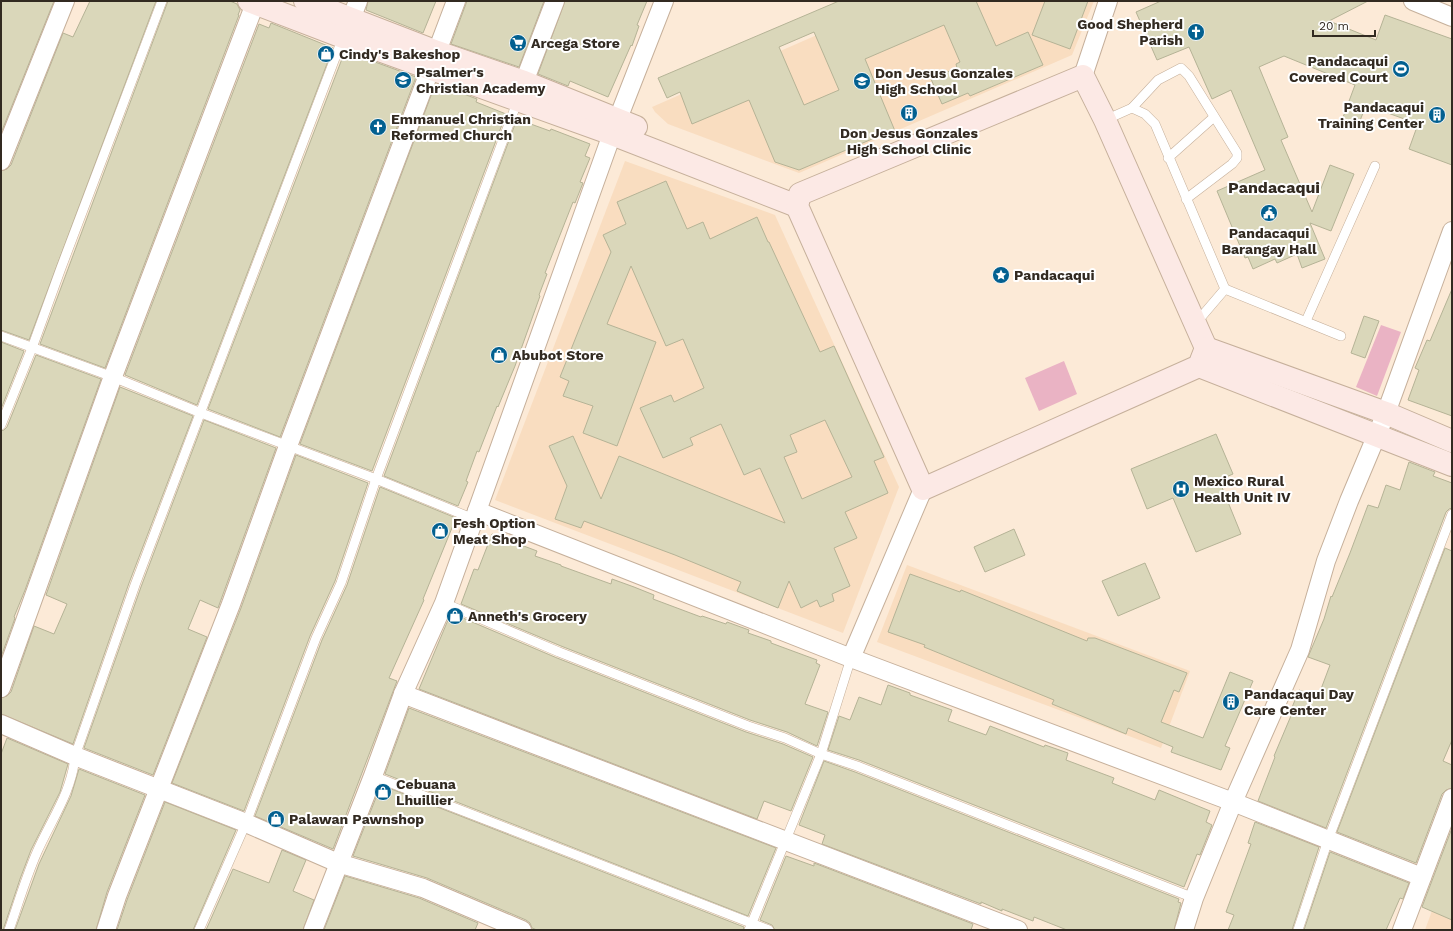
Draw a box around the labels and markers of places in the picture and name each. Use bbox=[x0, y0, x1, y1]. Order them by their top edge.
place label: Good Shepherd Parish bbox=[1077, 16, 1183, 48]
church icon: Good Shepherd Parish bbox=[1186, 22, 1206, 42]
supermarket icon: Arcega Store bbox=[508, 33, 528, 53]
place label: Arcega Store bbox=[531, 35, 620, 51]
shop icon: Cindy's Bakeshop bbox=[316, 44, 336, 64]
place label: Cindy's Bakeshop bbox=[339, 46, 460, 62]
place label: Pandacaqui Covered Court bbox=[1289, 53, 1388, 85]
sports icon: Pandacaqui Covered Court bbox=[1391, 59, 1411, 79]
place label: Psalmer's Christian Academy bbox=[416, 64, 545, 96]
place label: Don Jesus Gonzales High School bbox=[875, 65, 1013, 97]
school or university icon: Psalmer's Christian Academy bbox=[393, 70, 413, 90]
school or university icon: Don Jesus Gonzales High School bbox=[852, 71, 872, 91]
place label: Pandacaqui Training Center bbox=[1318, 99, 1424, 131]
building icon: Don Jesus Gonzales High School Clinic bbox=[899, 103, 919, 123]
building icon: Pandacaqui Training Center bbox=[1427, 105, 1447, 125]
place label: Emmanuel Christian Reformed Church bbox=[391, 111, 531, 143]
church icon: Emmanuel Christian Reformed Church bbox=[368, 117, 388, 137]
place label: Don Jesus Gonzales High School Clinic bbox=[840, 125, 978, 157]
public building icon: Pandacaqui Barangay Hall bbox=[1259, 203, 1279, 223]
place label: Pandacaqui Barangay Hall bbox=[1221, 225, 1317, 257]
place icon: Pandacaqui bbox=[991, 265, 1011, 285]
place label: Pandacaqui bbox=[1014, 267, 1094, 283]
shop icon: Abubot Store bbox=[489, 345, 509, 365]
place label: Abubot Store bbox=[512, 347, 604, 363]
place label: Mexico Rural Health Unit IV bbox=[1194, 473, 1291, 505]
hospital icon: Mexico Rural Health Unit IV bbox=[1171, 479, 1191, 499]
place label: Fesh Option Meat Shop bbox=[453, 515, 535, 547]
shop icon: Fesh Option Meat Shop bbox=[430, 521, 450, 541]
shop icon: Anneth's Grocery bbox=[445, 606, 465, 626]
place label: Anneth's Grocery bbox=[468, 608, 587, 624]
place label: Pandacaqui Day Care Center bbox=[1244, 686, 1354, 718]
building icon: Pandacaqui Day Care Center bbox=[1221, 692, 1241, 712]
place label: Cebuana Lhuillier bbox=[396, 776, 457, 808]
shop icon: Cebuana Lhuillier bbox=[373, 782, 393, 802]
shop icon: Palawan Pawnshop bbox=[266, 809, 286, 829]
place label: Palawan Pawnshop bbox=[289, 811, 424, 827]

